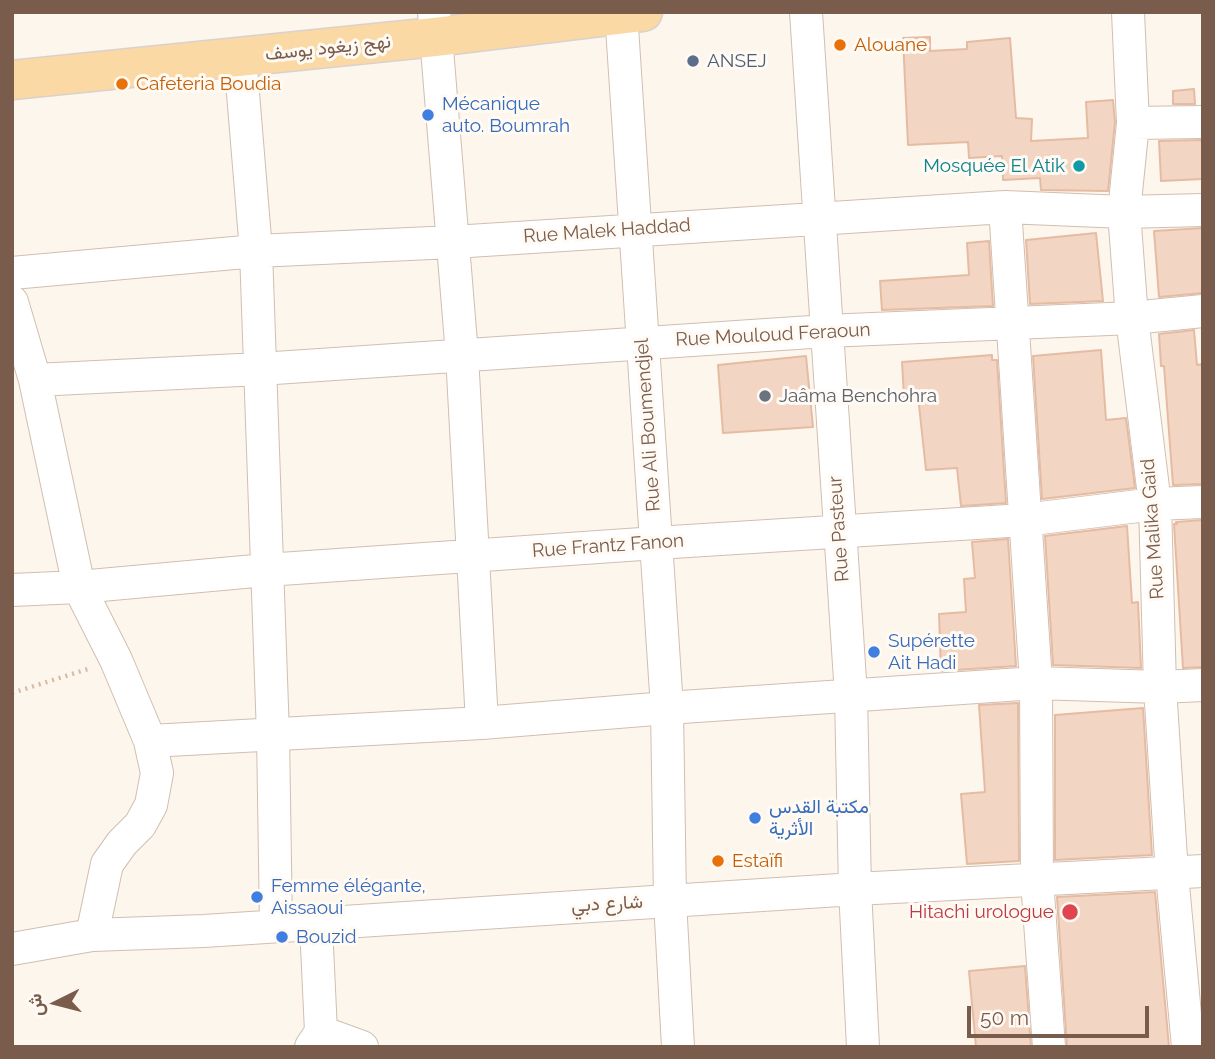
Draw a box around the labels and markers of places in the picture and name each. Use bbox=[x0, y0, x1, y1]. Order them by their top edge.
place label: Alouane bbox=[854, 34, 927, 56]
marker: Alouane bbox=[832, 37, 848, 53]
place label: ANSEJ bbox=[707, 50, 767, 72]
marker: ANSEJ bbox=[685, 53, 701, 69]
place label: Cafeteria Boudia bbox=[136, 73, 281, 95]
marker: Cafeteria Boudia bbox=[114, 76, 130, 92]
place label: Mécanique auto. Boumrah bbox=[442, 93, 570, 137]
marker: Mécanique auto. Boumrah bbox=[420, 107, 436, 123]
place label: Mosquée El Atik bbox=[923, 155, 1065, 177]
marker: Mosquée El Atik bbox=[1071, 158, 1087, 174]
place label: Jaâma Benchohra bbox=[779, 385, 937, 407]
marker: Jaâma Benchohra bbox=[757, 388, 773, 404]
place label: Supérette Ait Hadi bbox=[888, 630, 975, 674]
marker: Supérette Ait Hadi bbox=[866, 644, 882, 660]
place label: مكتبة القدس الأثرية bbox=[769, 796, 869, 840]
marker: مكتبة القدس الأثرية bbox=[747, 810, 763, 826]
place label: Estaïfi bbox=[732, 850, 783, 872]
marker: Estaïfi bbox=[710, 853, 726, 869]
place label: Femme élégante, Aissaoui bbox=[271, 875, 426, 919]
marker: Femme élégante, Aissaoui bbox=[249, 889, 265, 905]
place label: Hitachi urologue bbox=[909, 901, 1054, 923]
marker: Hitachi urologue bbox=[1060, 902, 1080, 922]
place label: Bouzid bbox=[296, 926, 357, 948]
marker: Bouzid bbox=[274, 929, 290, 945]

